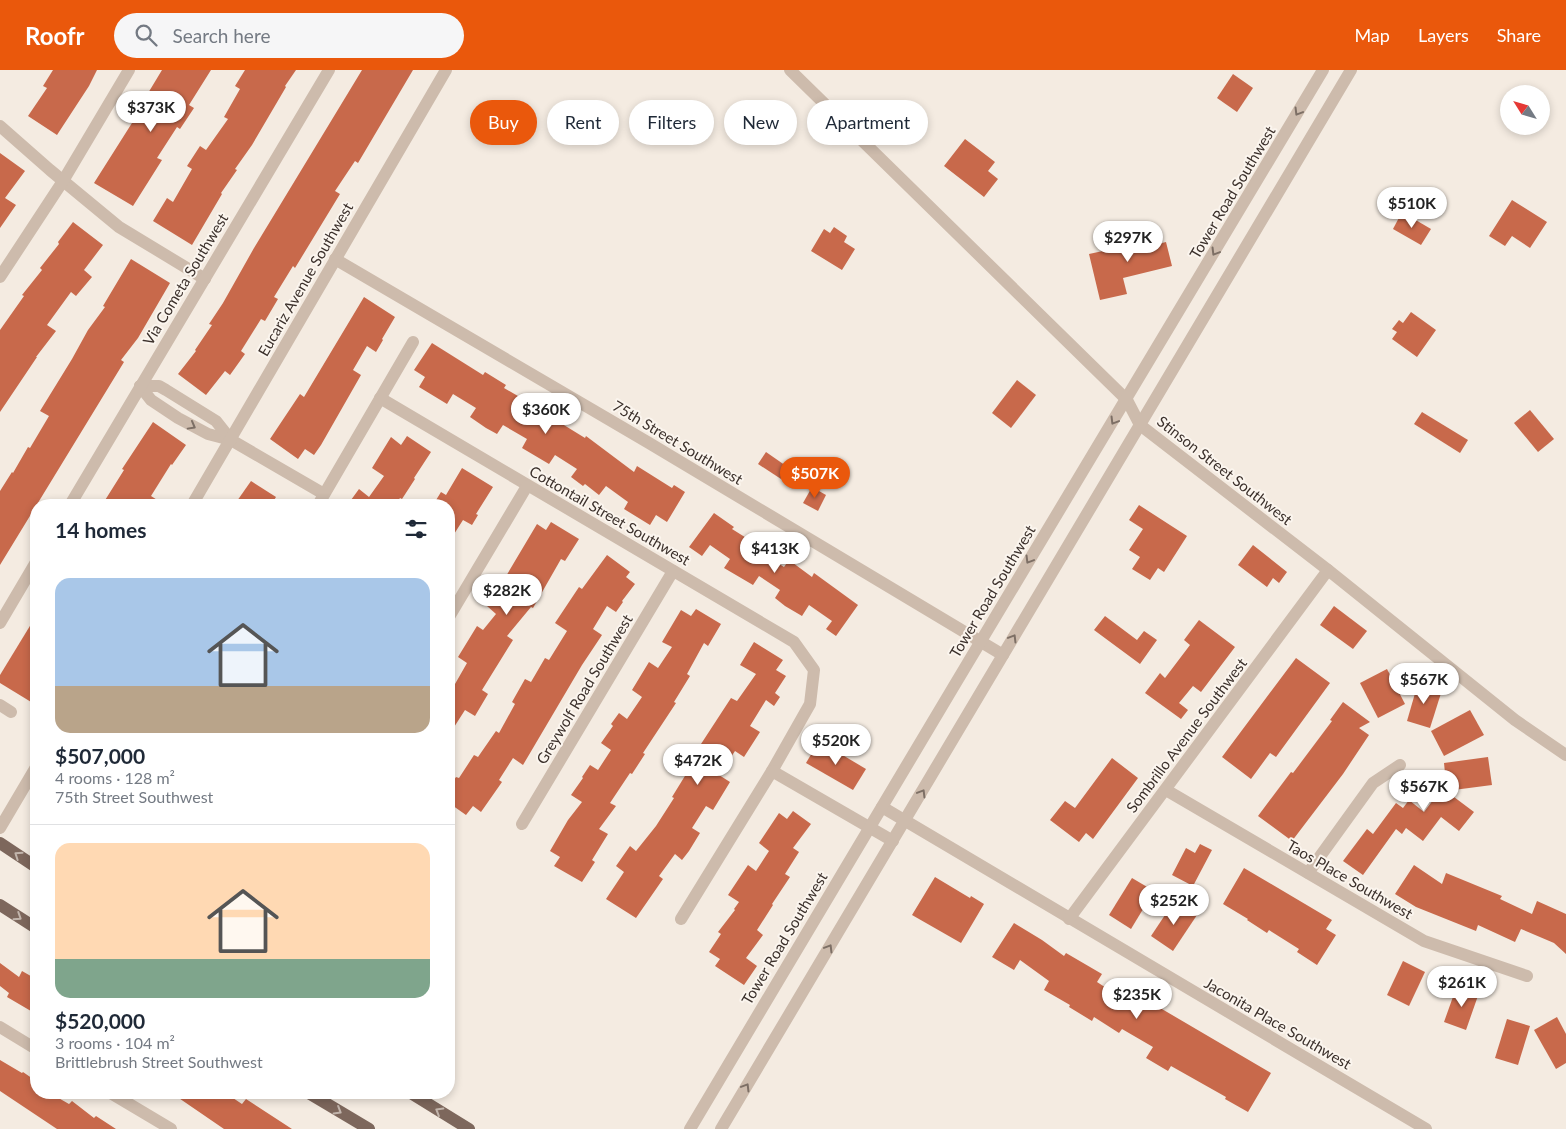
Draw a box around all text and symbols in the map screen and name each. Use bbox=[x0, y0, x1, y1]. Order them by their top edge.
search box bbox=[114, 13, 464, 58]
text: Roofr bbox=[25, 21, 84, 50]
icon: search bbox=[132, 21, 160, 49]
text: Search here bbox=[172, 24, 270, 47]
text: Map bbox=[1354, 24, 1390, 46]
text: Layers bbox=[1418, 24, 1469, 46]
text: Share bbox=[1497, 24, 1541, 46]
north arrow bbox=[1500, 85, 1550, 135]
map controls bbox=[1500, 85, 1550, 135]
pin: $373K bbox=[116, 90, 186, 133]
text: $373K bbox=[127, 97, 175, 116]
chip: Buy bbox=[470, 100, 537, 145]
chip: Rent bbox=[547, 100, 619, 145]
chip: Filters bbox=[629, 100, 714, 145]
chip: New bbox=[724, 100, 797, 145]
chip: Apartment bbox=[807, 100, 928, 145]
one-way arrow bbox=[1295, 106, 1305, 115]
street label: Tower Road Southwest bbox=[1185, 122, 1279, 261]
pin: $510K bbox=[1377, 186, 1447, 229]
text: $510K bbox=[1388, 193, 1436, 212]
street label: Eucariz Avenue Southwest bbox=[254, 199, 357, 359]
street label: Via Cometa Southwest bbox=[139, 209, 232, 348]
pin: $297K bbox=[1093, 220, 1163, 263]
text: $297K bbox=[1104, 227, 1152, 246]
one-way arrow bbox=[1212, 246, 1222, 255]
pin: $360K bbox=[511, 392, 581, 435]
street label: 75th Street Southwest bbox=[610, 396, 747, 488]
text: $360K bbox=[522, 399, 570, 418]
street label: Stinson Street Southwest bbox=[1154, 412, 1296, 529]
one-way arrow bbox=[1111, 416, 1120, 425]
one-way arrow bbox=[187, 420, 196, 430]
pin: $507K bbox=[780, 456, 850, 499]
street label: Cottontail Street Southwest bbox=[526, 462, 694, 569]
text: $507K bbox=[791, 463, 839, 482]
icon: filters bbox=[402, 515, 430, 543]
text: 14 homes bbox=[55, 517, 146, 542]
street label: Tower Road Southwest bbox=[945, 521, 1039, 660]
pin: $413K bbox=[740, 532, 810, 574]
text: $413K bbox=[751, 538, 799, 557]
one-way arrow bbox=[1026, 554, 1036, 563]
pin: $282K bbox=[472, 574, 542, 616]
text: $282K bbox=[483, 580, 531, 599]
icon: home bbox=[198, 610, 288, 700]
street label: Greywolf Road Southwest bbox=[532, 610, 636, 767]
one-way arrow bbox=[1007, 634, 1017, 643]
street label: Sombrillo Avenue Southwest bbox=[1122, 654, 1250, 816]
pin: $567K bbox=[1389, 662, 1459, 705]
text: $567K bbox=[1400, 669, 1448, 688]
pin: $520K bbox=[801, 724, 871, 766]
text: $520K bbox=[812, 730, 860, 749]
text: $507,000 bbox=[55, 743, 145, 768]
pin: $472K bbox=[663, 744, 733, 786]
text: $472K bbox=[674, 750, 722, 769]
text: 4 rooms · 128 m² bbox=[55, 768, 175, 787]
pin: $567K bbox=[1389, 770, 1459, 812]
text: $567K bbox=[1400, 776, 1448, 795]
text: 75th Street Southwest bbox=[55, 787, 213, 806]
one-way arrow bbox=[915, 789, 925, 798]
street label: Taos Place Southwest bbox=[1284, 836, 1417, 923]
one-way arrow bbox=[14, 852, 24, 861]
street label: Tower Road Southwest bbox=[737, 868, 831, 1007]
icon: home bbox=[198, 876, 288, 966]
pin: $252K bbox=[1139, 884, 1209, 926]
text: $252K bbox=[1150, 890, 1198, 909]
one-way arrow bbox=[12, 911, 22, 920]
one-way arrow bbox=[823, 944, 833, 953]
pin: $261K bbox=[1427, 966, 1497, 1008]
text: $261K bbox=[1438, 972, 1486, 991]
street label: Jaconita Place Southwest bbox=[1201, 974, 1355, 1073]
pin: $235K bbox=[1102, 978, 1172, 1020]
text: $235K bbox=[1113, 984, 1161, 1003]
text: $520,000 bbox=[55, 1008, 145, 1033]
text: 3 rooms · 104 m² bbox=[55, 1033, 175, 1052]
text: Brittlebrush Street Southwest bbox=[55, 1052, 263, 1071]
one-way arrow bbox=[740, 1084, 750, 1093]
one-way arrow bbox=[332, 1104, 341, 1114]
one-way arrow bbox=[435, 1107, 444, 1117]

